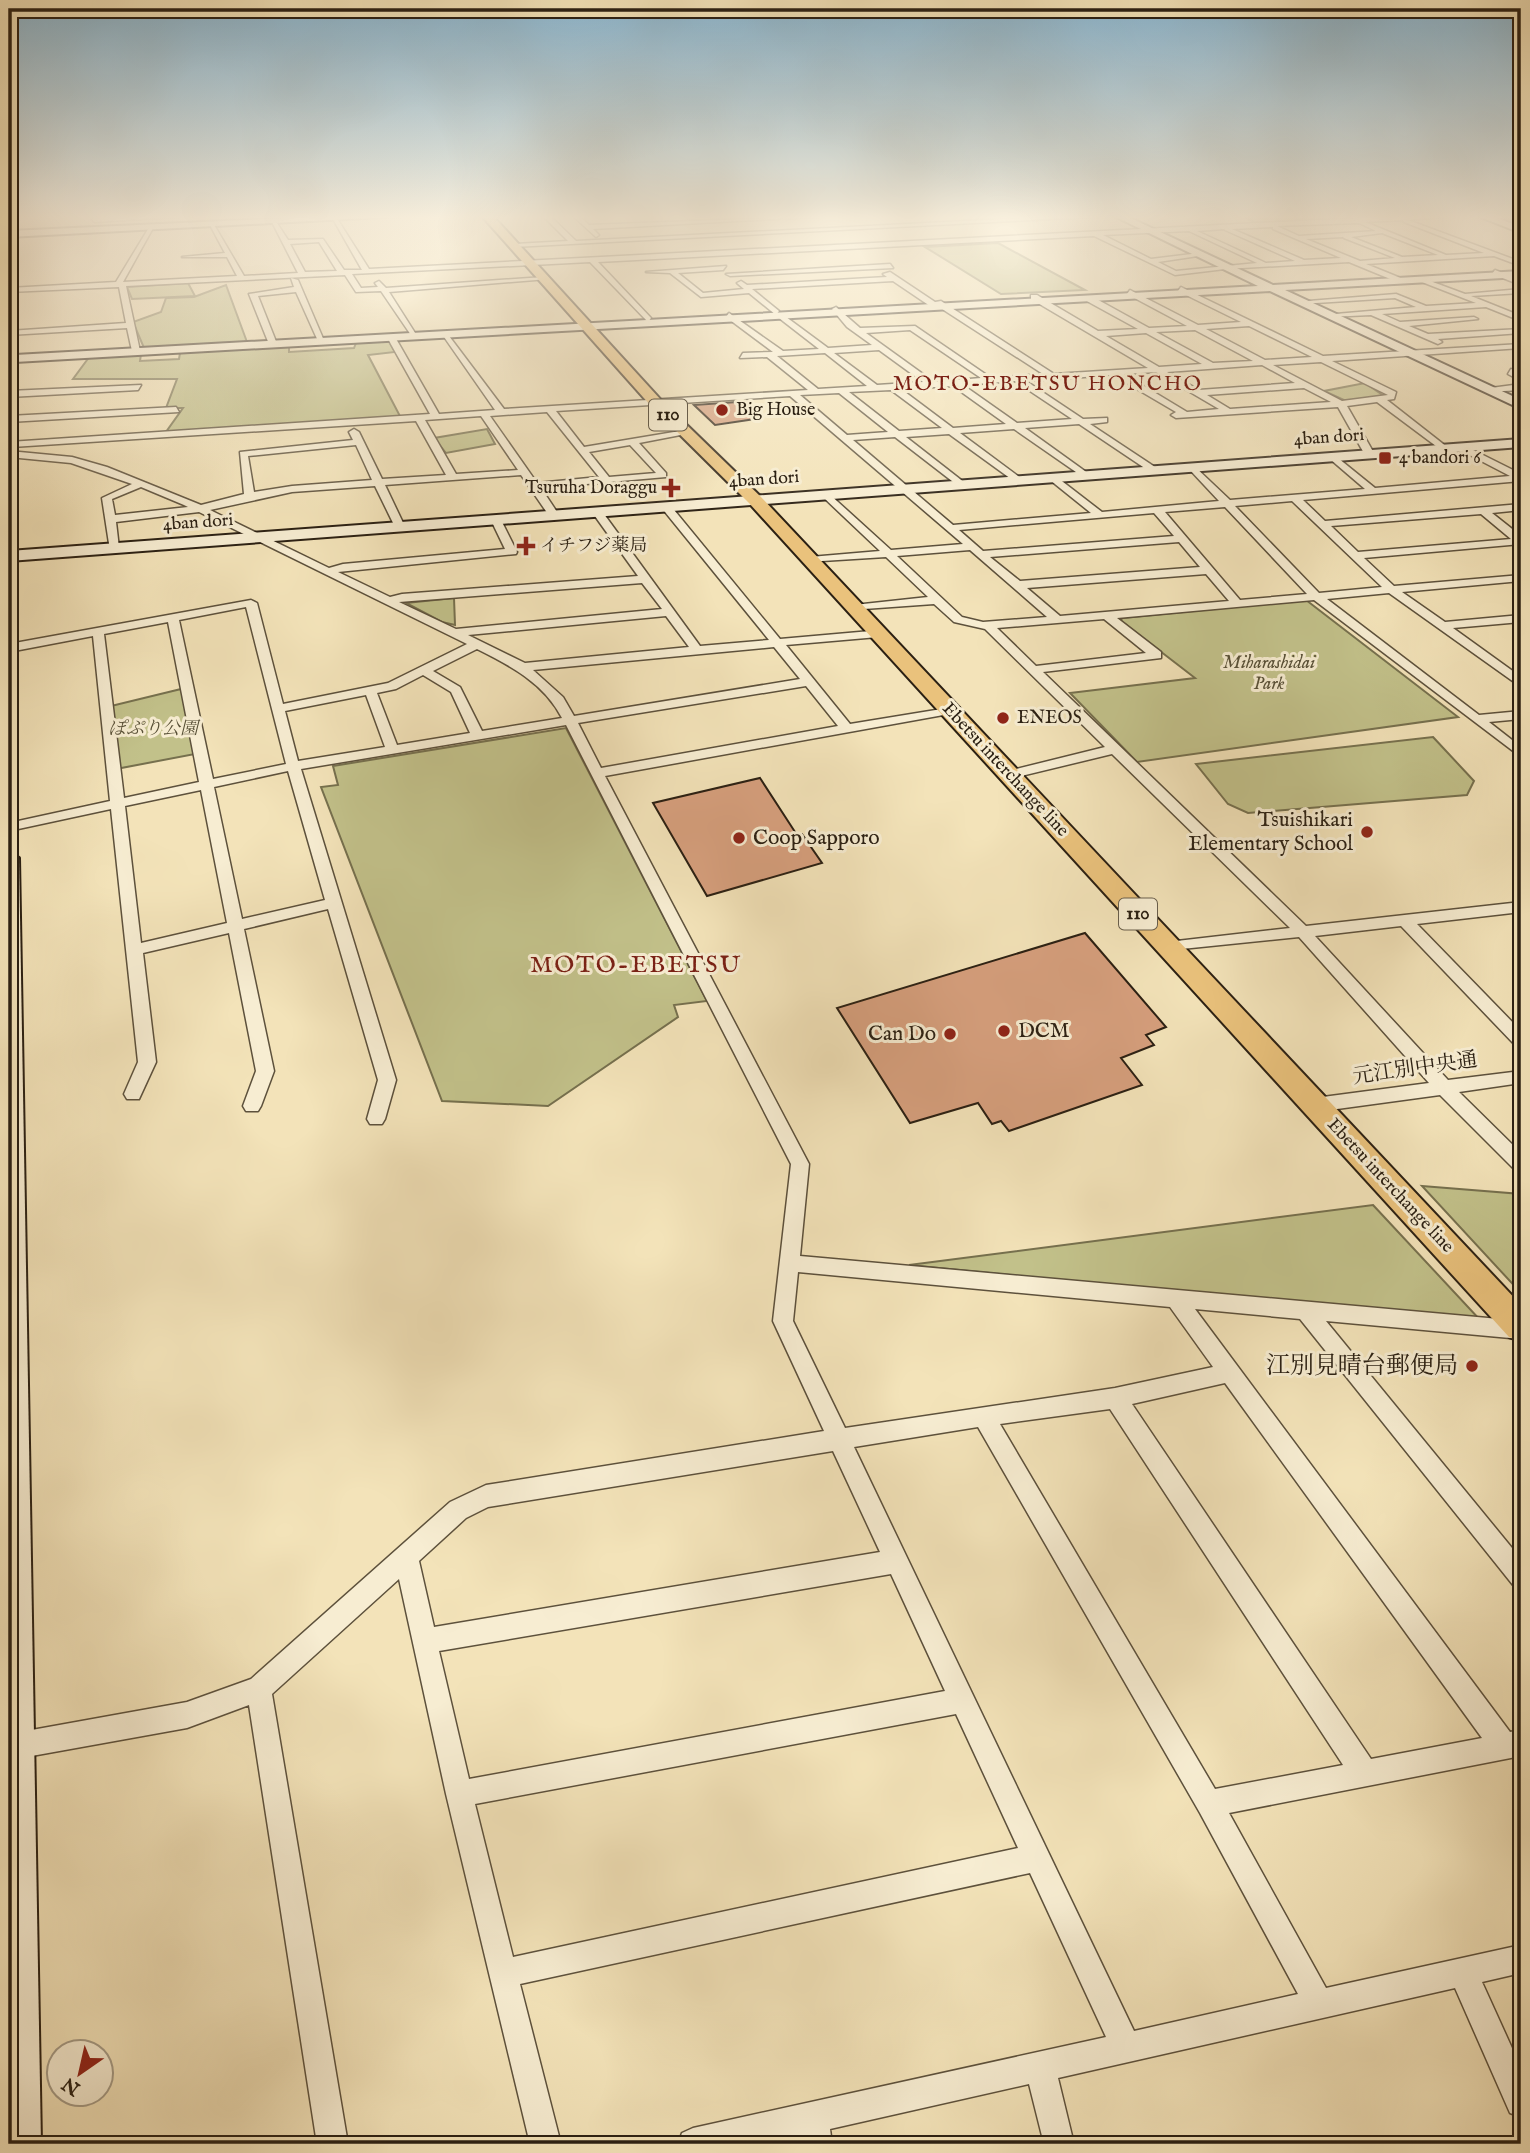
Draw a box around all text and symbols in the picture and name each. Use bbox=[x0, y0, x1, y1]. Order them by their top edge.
district label: MOTO-EBETSU HONCHO bbox=[893, 371, 1203, 398]
place label: Big House bbox=[736, 399, 815, 422]
road number: 110 bbox=[649, 400, 687, 430]
marker: Big House bbox=[714, 402, 730, 418]
street label: 4ban dori bbox=[1293, 424, 1365, 452]
place label: 4 bandori 6 bbox=[1399, 447, 1481, 470]
marker: 4 bandori 6 bbox=[1377, 450, 1393, 466]
street label: 4ban dori bbox=[728, 466, 800, 494]
place label: Tsuruha Doraggu bbox=[525, 477, 657, 500]
marker: Tsuruha Doraggu bbox=[663, 480, 679, 496]
street label: 4ban dori bbox=[162, 509, 234, 537]
place label: イチフジ薬局 bbox=[540, 535, 647, 558]
marker: イチフジ薬局 bbox=[518, 538, 534, 554]
park label: Miharashidai Park bbox=[1223, 652, 1317, 696]
street label: Ebetsu interchange line bbox=[937, 698, 1073, 842]
place label: ENEOS bbox=[1017, 707, 1082, 730]
marker: ENEOS bbox=[995, 710, 1011, 726]
park label: ぽぷり公園 bbox=[108, 718, 201, 741]
place label: Tsuishikari Elementary School bbox=[1188, 807, 1353, 858]
marker: Tsuishikari Elementary School bbox=[1359, 824, 1375, 840]
place label: Coop Sapporo bbox=[753, 825, 880, 852]
marker: Coop Sapporo bbox=[731, 830, 747, 846]
road number: 110 bbox=[1119, 898, 1157, 930]
district label: MOTO-EBETSU bbox=[530, 950, 742, 981]
place label: DCM bbox=[1018, 1018, 1070, 1045]
place label: Can Do bbox=[868, 1021, 936, 1048]
marker: DCM bbox=[996, 1023, 1012, 1039]
marker: Can Do bbox=[942, 1026, 958, 1042]
street label: 元江別中央通 bbox=[1351, 1047, 1479, 1091]
street label: Ebetsu interchange line bbox=[1322, 1114, 1458, 1258]
place label: 江別見晴台郵便局 bbox=[1266, 1351, 1458, 1382]
marker: 江別見晴台郵便局 bbox=[1464, 1358, 1480, 1374]
north arrow bbox=[46, 2038, 116, 2108]
text: N bbox=[58, 2071, 86, 2101]

